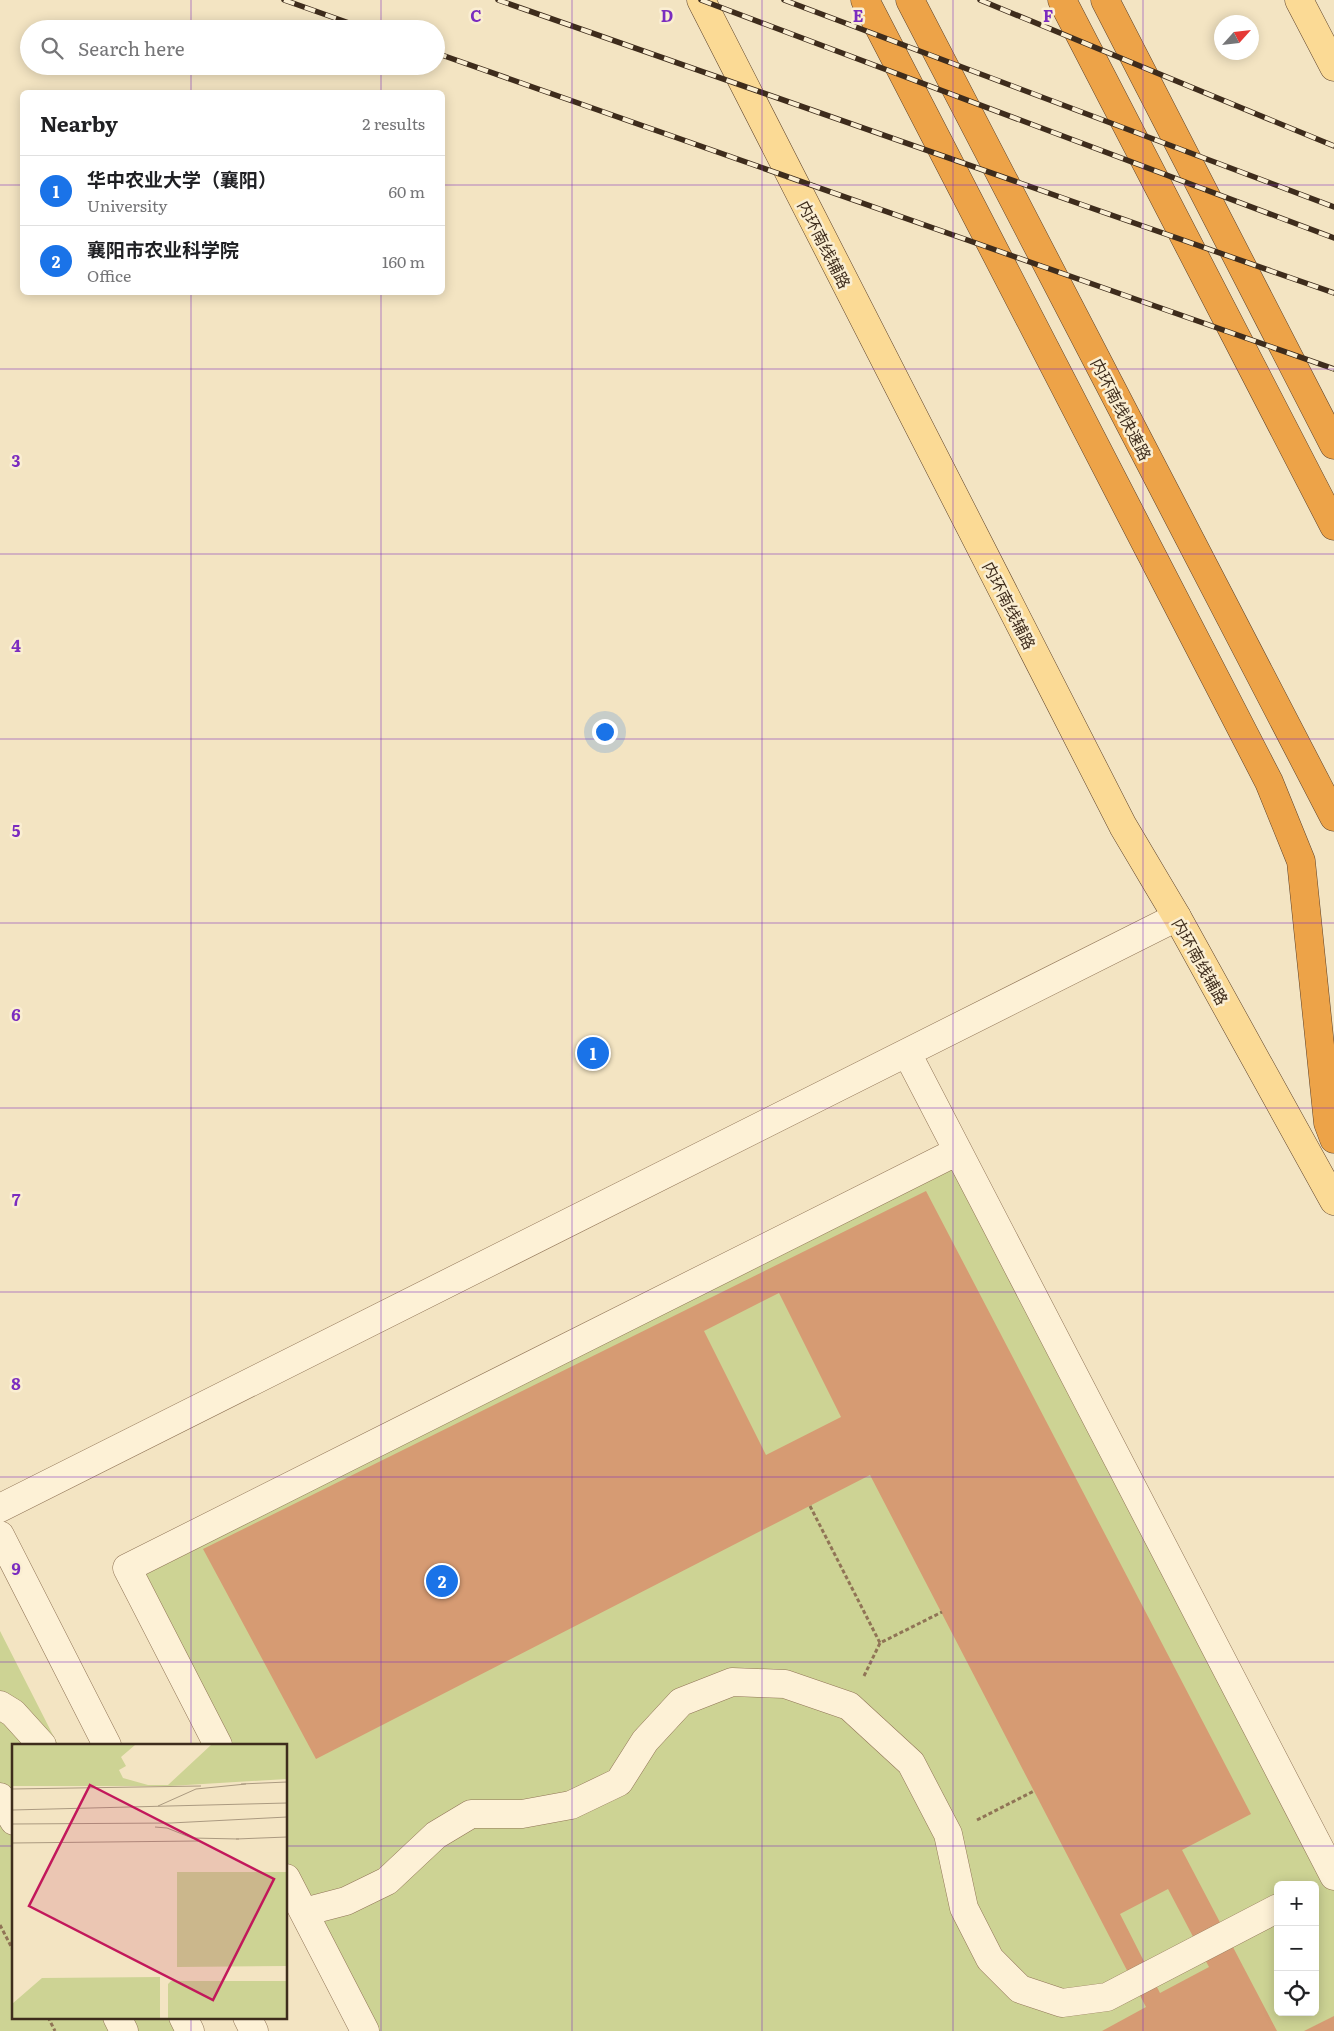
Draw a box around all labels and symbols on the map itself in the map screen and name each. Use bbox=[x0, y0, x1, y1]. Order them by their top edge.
text: C bbox=[470, 3, 482, 27]
text: D bbox=[661, 3, 673, 27]
text: E bbox=[853, 3, 864, 27]
text: F bbox=[1043, 3, 1053, 27]
north arrow bbox=[1214, 15, 1259, 60]
street label: 内环南线辅路 bbox=[793, 196, 857, 292]
street label: 内环南线快速路 bbox=[1086, 354, 1158, 464]
text: 3 bbox=[12, 448, 21, 472]
street label: 内环南线辅路 bbox=[978, 557, 1042, 653]
text: 4 bbox=[11, 633, 21, 657]
your location bbox=[592, 719, 618, 745]
text: 5 bbox=[12, 818, 21, 842]
street label: 内环南线辅路 bbox=[1167, 913, 1235, 1009]
text: 6 bbox=[11, 1002, 21, 1026]
pin: 1 bbox=[577, 1034, 609, 1072]
text: 7 bbox=[12, 1187, 21, 1211]
text: 8 bbox=[11, 1371, 21, 1395]
text: 9 bbox=[11, 1556, 21, 1580]
pin: 2 bbox=[426, 1562, 458, 1600]
inset map bbox=[12, 1744, 288, 2018]

